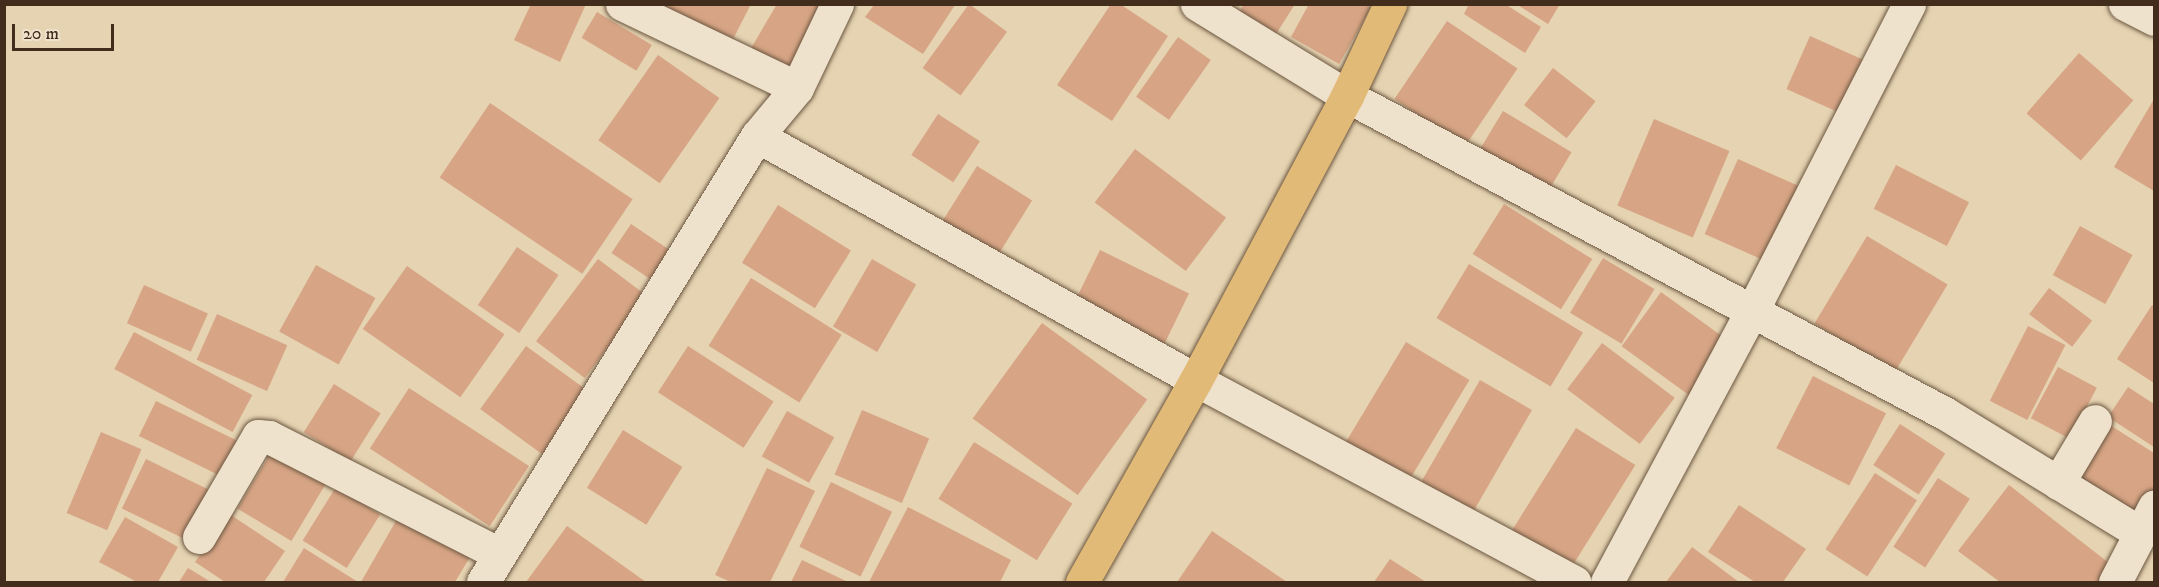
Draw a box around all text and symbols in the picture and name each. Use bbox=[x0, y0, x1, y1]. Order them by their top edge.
scale bar bbox=[15, 12, 117, 50]
text: 20 m bbox=[23, 23, 59, 45]

